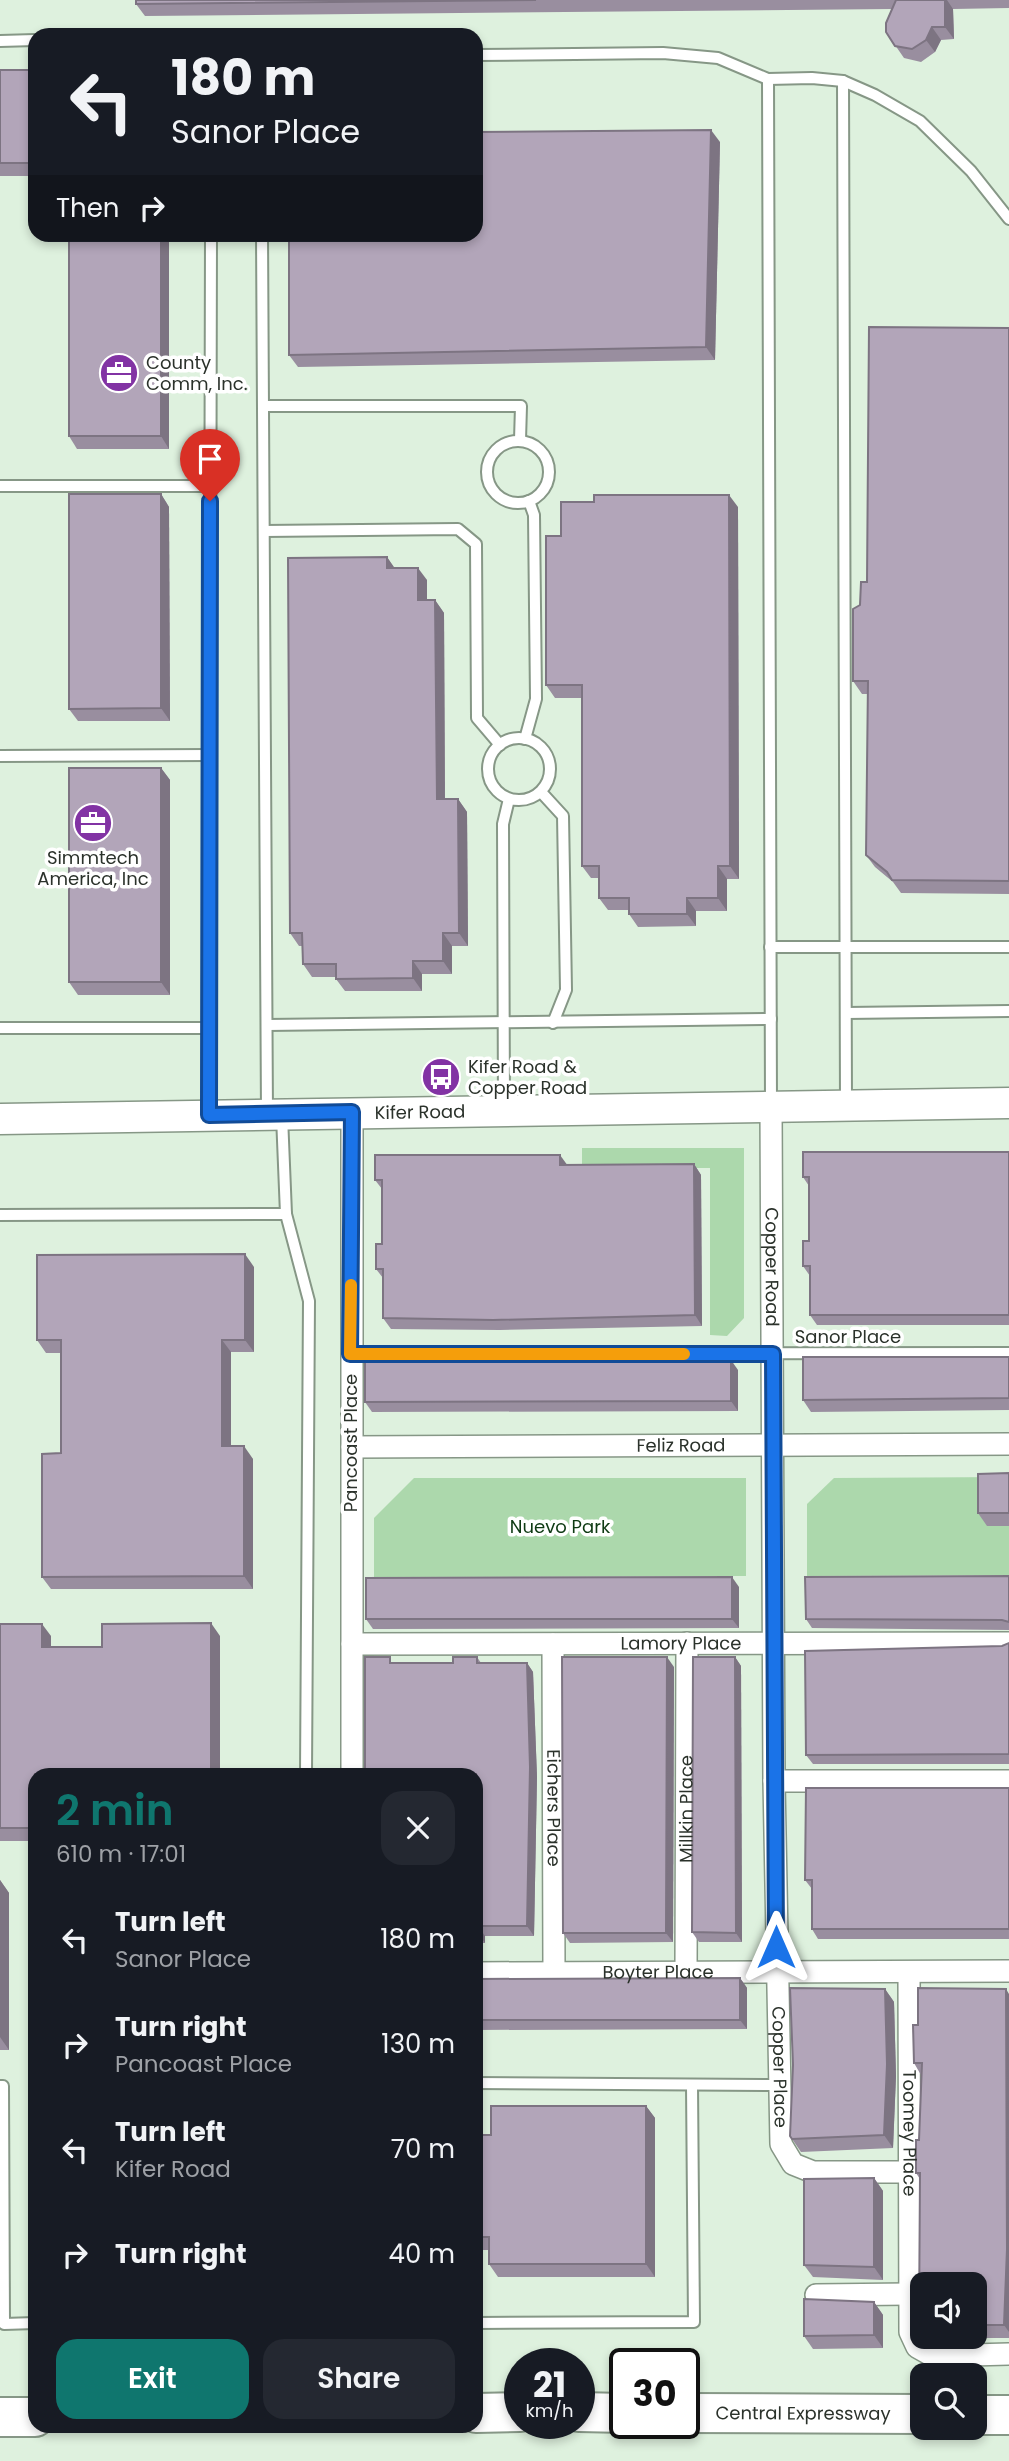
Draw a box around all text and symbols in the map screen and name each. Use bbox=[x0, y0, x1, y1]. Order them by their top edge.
text: 180 m bbox=[171, 44, 315, 112]
icon: left bbox=[56, 56, 147, 147]
text: Sanor Place bbox=[171, 109, 360, 154]
icon: right bbox=[133, 189, 171, 227]
text: Then bbox=[56, 190, 119, 226]
place label: County Comm, Inc. bbox=[146, 350, 248, 396]
office icon: County Comm, Inc. bbox=[98, 352, 140, 394]
pin bbox=[180, 429, 240, 501]
icon: arrive bbox=[191, 440, 229, 478]
office icon: Simmtech America, Inc bbox=[72, 802, 114, 844]
place label: Simmtech America, Inc bbox=[37, 845, 149, 891]
place label: Kifer Road & Copper Road bbox=[468, 1054, 587, 1100]
bus stop icon: Kifer Road & Copper Road bbox=[420, 1056, 462, 1098]
street label: Kifer Road bbox=[374, 1099, 465, 1125]
street label: Copper Road bbox=[759, 1207, 785, 1327]
street label: Sanor Place bbox=[795, 1324, 901, 1349]
street label: Pancoast Place bbox=[338, 1374, 363, 1512]
street label: Feliz Road bbox=[636, 1432, 726, 1458]
park label: Nuevo Park bbox=[510, 1514, 611, 1539]
street label: Lamory Place bbox=[621, 1630, 741, 1656]
street label: Eichers Place bbox=[541, 1749, 567, 1867]
street label: Millkin Place bbox=[673, 1755, 699, 1863]
text: 2 min bbox=[56, 1781, 174, 1840]
button: close bbox=[381, 1791, 455, 1865]
text: 610 m · 17:01 bbox=[56, 1838, 186, 1870]
text: Turn left bbox=[115, 1904, 226, 1940]
position arrow bbox=[739, 1910, 813, 1984]
icon: left bbox=[56, 1921, 94, 1959]
text: 180 m bbox=[380, 1921, 455, 1957]
text: Sanor Place bbox=[115, 1943, 251, 1975]
street label: Boyter Place bbox=[602, 1959, 714, 1985]
street label: Copper Place bbox=[766, 2006, 794, 2128]
text: Turn right bbox=[115, 2009, 247, 2045]
icon: right bbox=[56, 2026, 94, 2064]
text: 130 m bbox=[381, 2026, 455, 2062]
text: Pancoast Place bbox=[115, 2048, 292, 2080]
street label: Toomey Place bbox=[897, 2070, 923, 2196]
text: Turn left bbox=[115, 2114, 226, 2150]
icon: left bbox=[56, 2131, 94, 2169]
text: 70 m bbox=[391, 2131, 455, 2167]
text: Kifer Road bbox=[115, 2153, 231, 2185]
icon: right bbox=[56, 2236, 94, 2274]
text: Turn right bbox=[115, 2236, 247, 2272]
text: 40 m bbox=[389, 2236, 455, 2272]
map controls bbox=[910, 2272, 987, 2440]
button: sound bbox=[910, 2272, 987, 2349]
button: Exit bbox=[56, 2339, 249, 2419]
button: Share bbox=[263, 2339, 455, 2419]
speed limit sign: 30 bbox=[609, 2348, 700, 2439]
text: 21 bbox=[533, 2360, 566, 2409]
button: search bbox=[910, 2363, 987, 2440]
text: km/h bbox=[526, 2398, 573, 2423]
street label: Central Expressway bbox=[715, 2400, 891, 2426]

